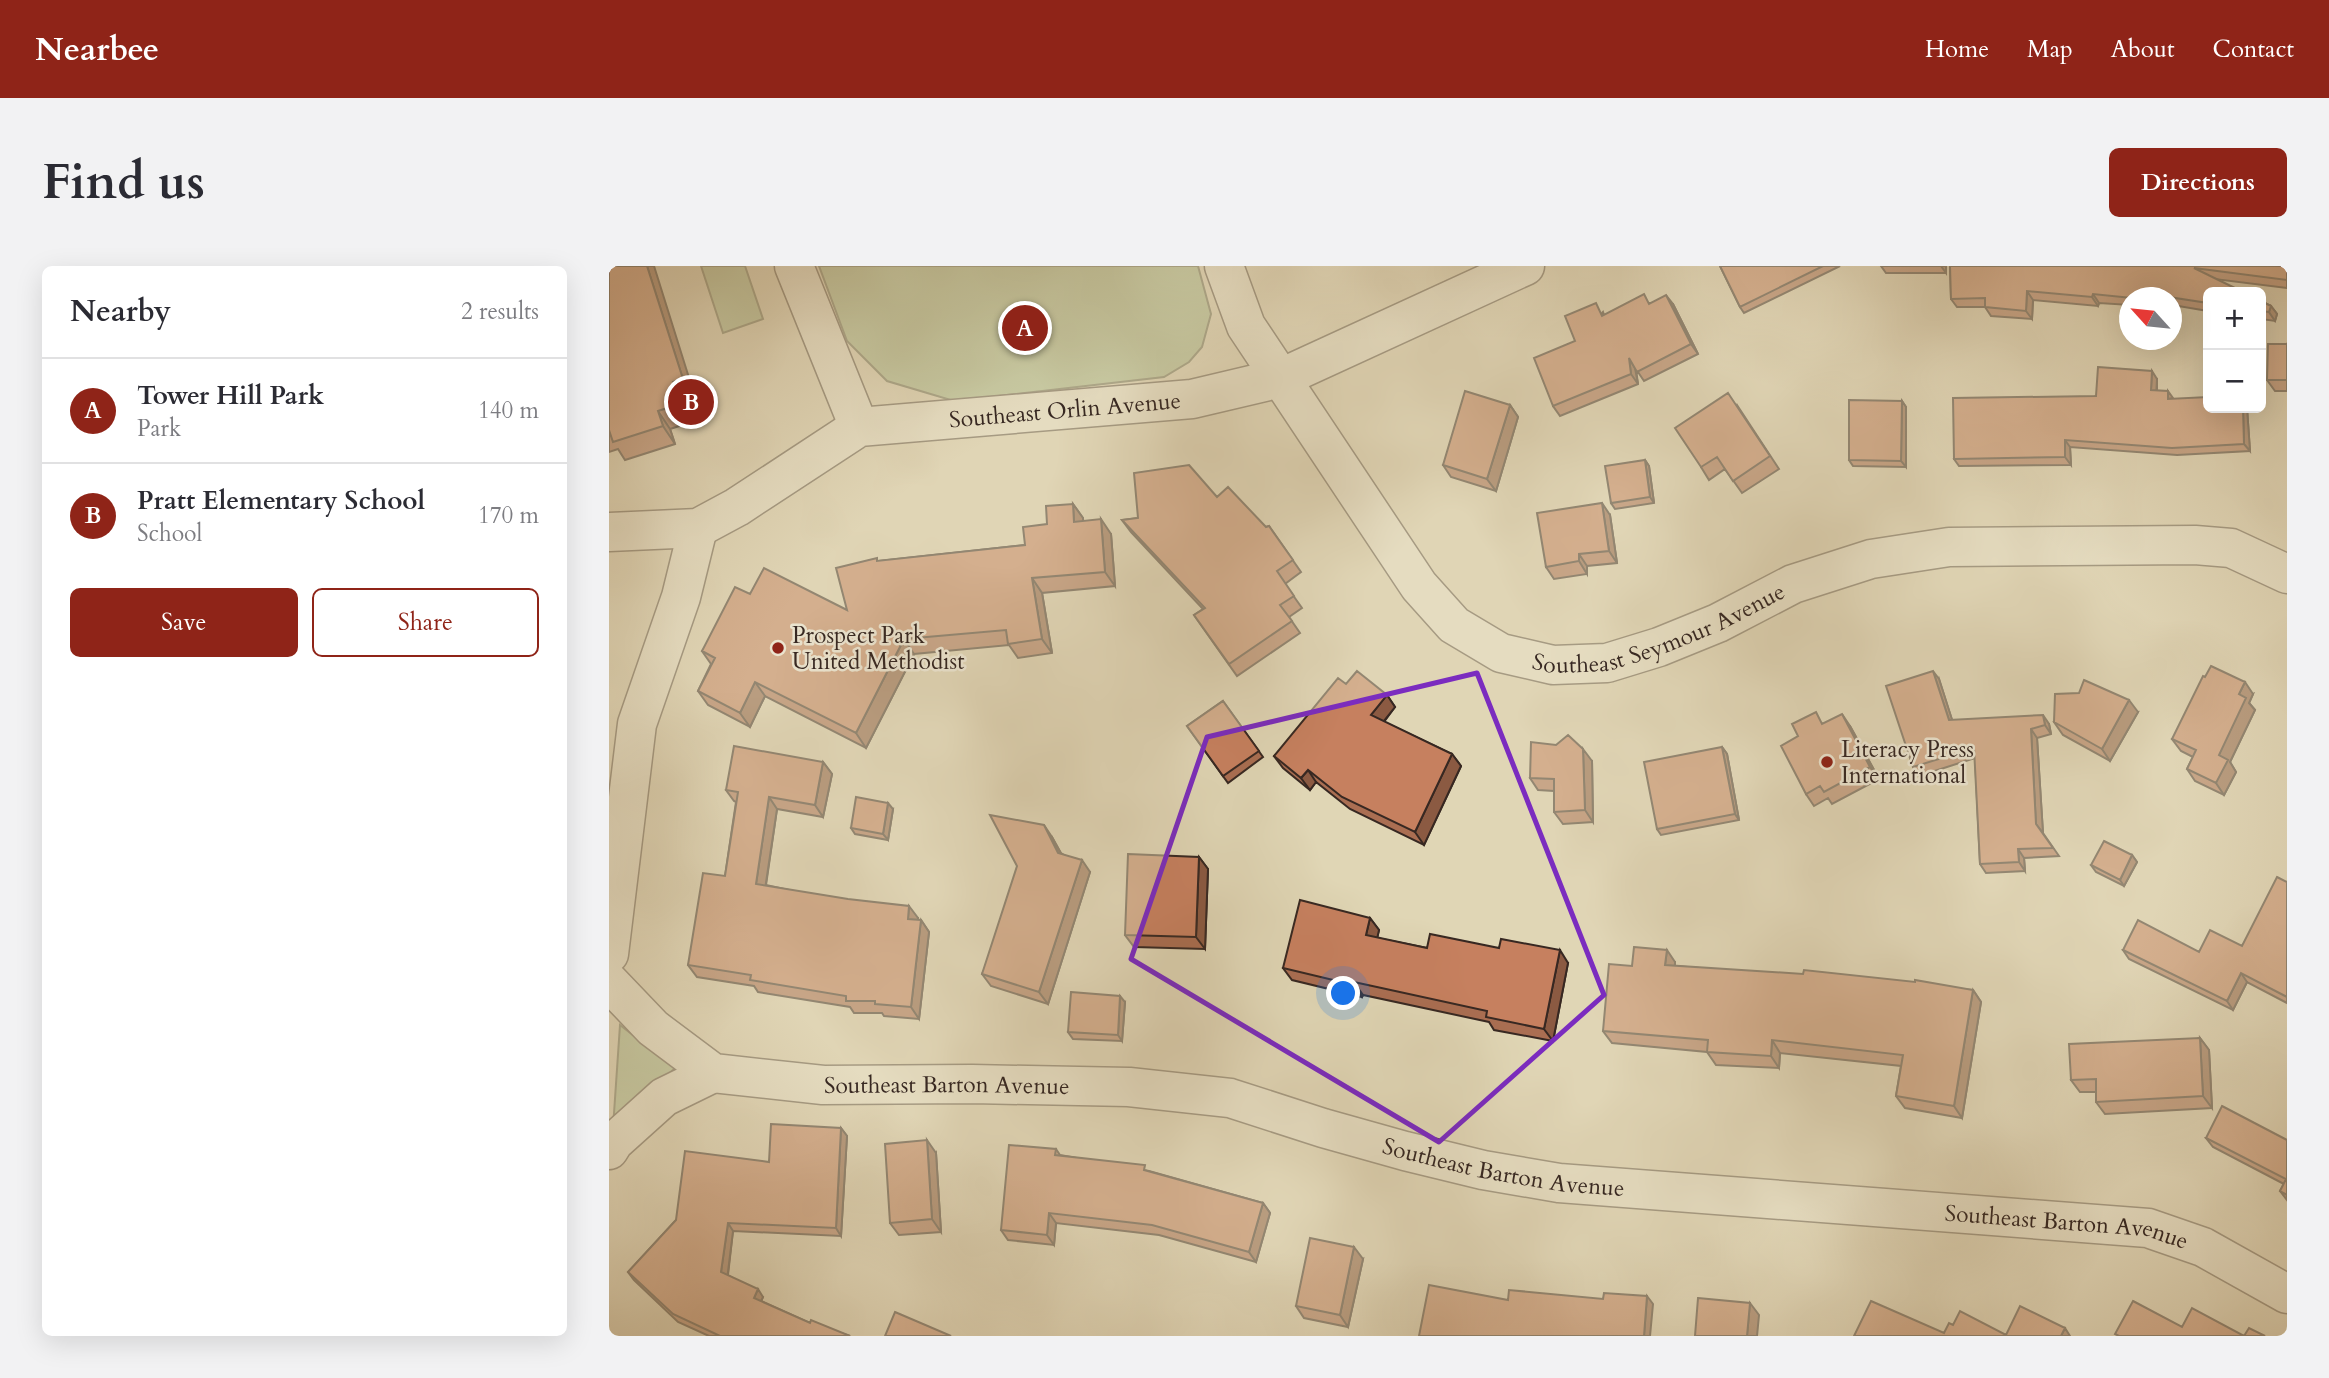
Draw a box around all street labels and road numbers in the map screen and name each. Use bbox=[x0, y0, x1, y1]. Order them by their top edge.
street label: Southeast Orlin Avenue bbox=[948, 385, 1182, 435]
street label: Southeast Seymour Avenue bbox=[1529, 576, 1790, 681]
street label: Southeast Barton Avenue bbox=[824, 1069, 1070, 1102]
street label: Southeast Barton Avenue bbox=[1379, 1130, 1626, 1204]
street label: Southeast Barton Avenue bbox=[1944, 1198, 2193, 1257]

